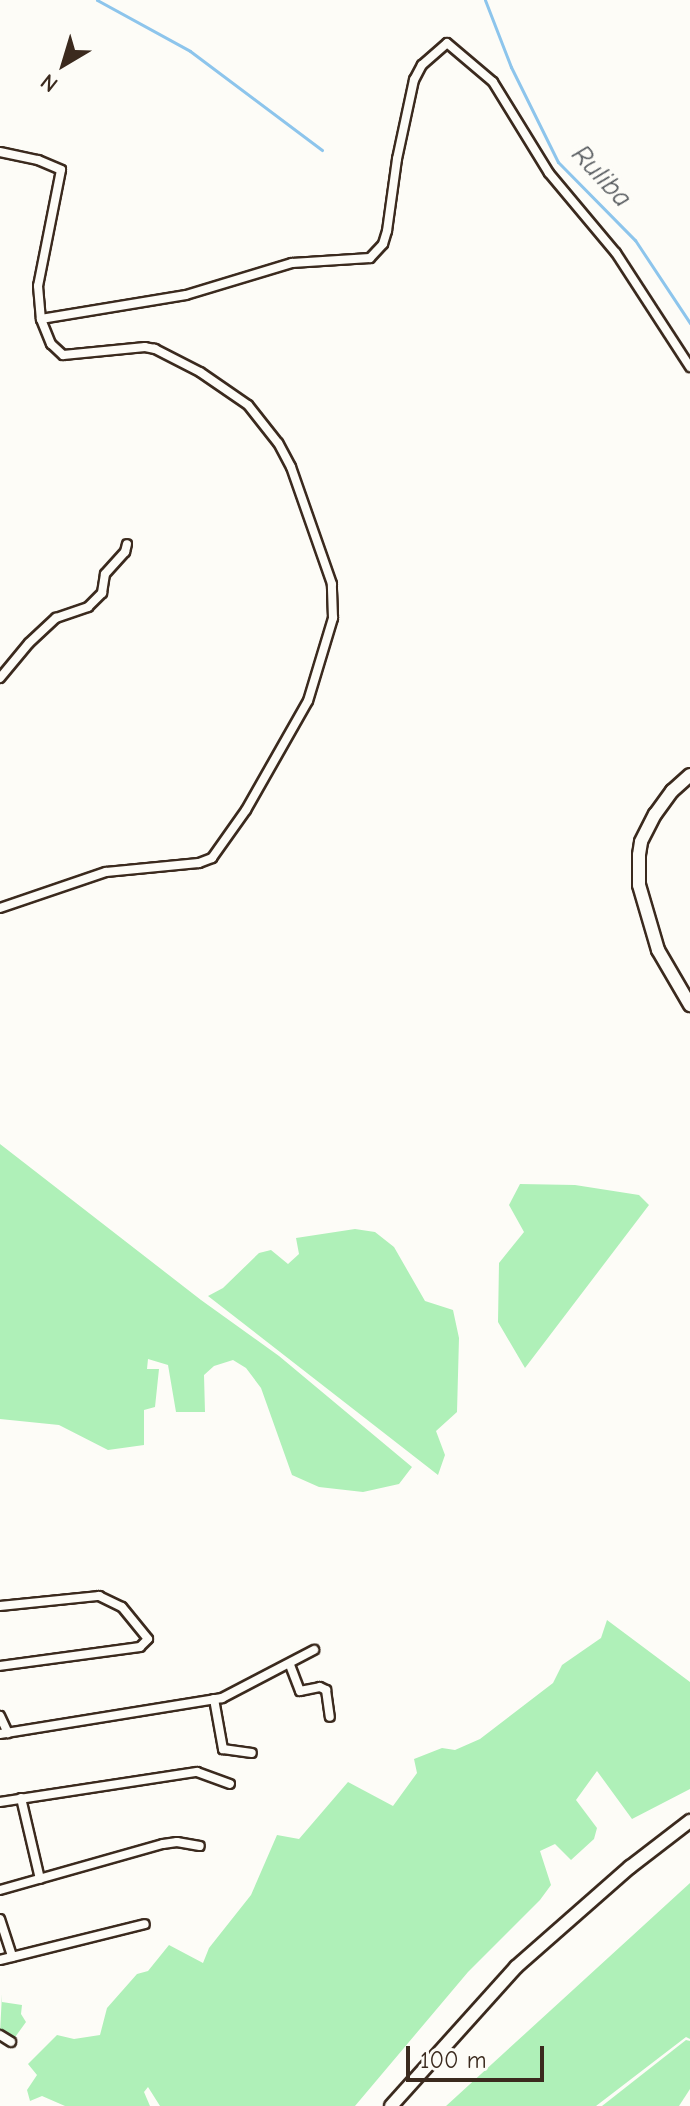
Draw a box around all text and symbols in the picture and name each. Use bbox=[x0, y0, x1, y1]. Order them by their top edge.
north arrow bbox=[24, 24, 104, 104]
text: N bbox=[36, 68, 63, 98]
water label: Ruliba bbox=[565, 138, 639, 214]
scale bar bbox=[410, 2030, 548, 2080]
text: 100 m bbox=[420, 2046, 487, 2074]

